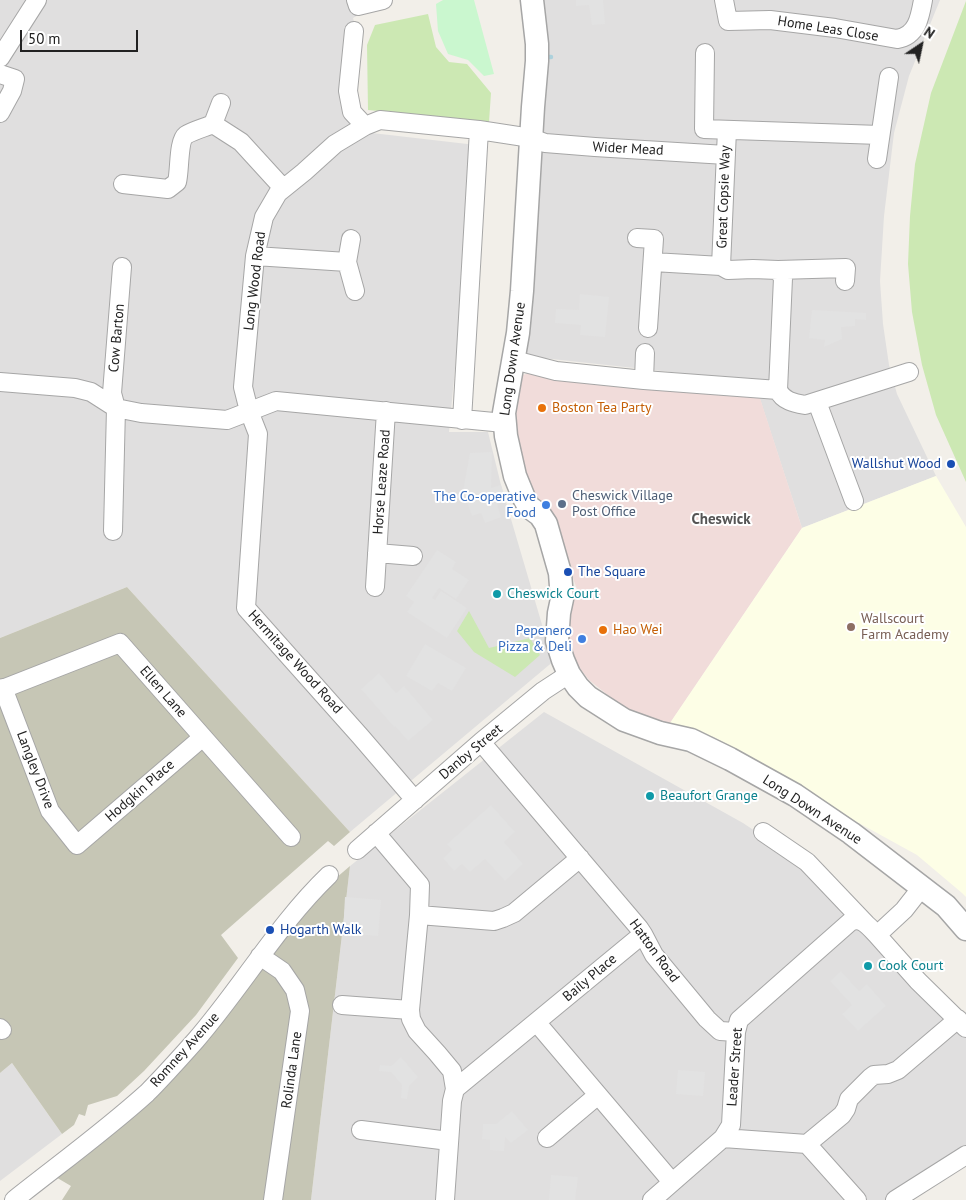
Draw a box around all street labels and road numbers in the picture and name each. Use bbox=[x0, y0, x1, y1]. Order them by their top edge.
street label: Home Leas Close bbox=[776, 13, 880, 45]
street label: Wider Mead bbox=[592, 139, 664, 159]
street label: Great Copsie Way bbox=[714, 145, 734, 249]
street label: Long Wood Road bbox=[241, 230, 269, 332]
street label: Long Down Avenue bbox=[497, 301, 529, 417]
street label: Cow Barton bbox=[106, 303, 128, 373]
street label: Horse Leaze Road bbox=[370, 429, 394, 535]
street label: Hermitage Wood Road bbox=[244, 607, 346, 717]
street label: Ellen Lane bbox=[136, 663, 190, 721]
street label: Danby Street bbox=[436, 721, 506, 783]
street label: Langley Drive bbox=[13, 729, 57, 811]
street label: Hodgkin Place bbox=[102, 757, 178, 825]
street label: Long Down Avenue bbox=[759, 772, 865, 848]
street label: Hatton Road bbox=[625, 916, 683, 986]
street label: Baily Place bbox=[560, 951, 620, 1005]
street label: Romney Avenue bbox=[147, 1009, 223, 1091]
street label: Leader Street bbox=[724, 1027, 746, 1107]
street label: Rolinda Lane bbox=[278, 1030, 306, 1110]

